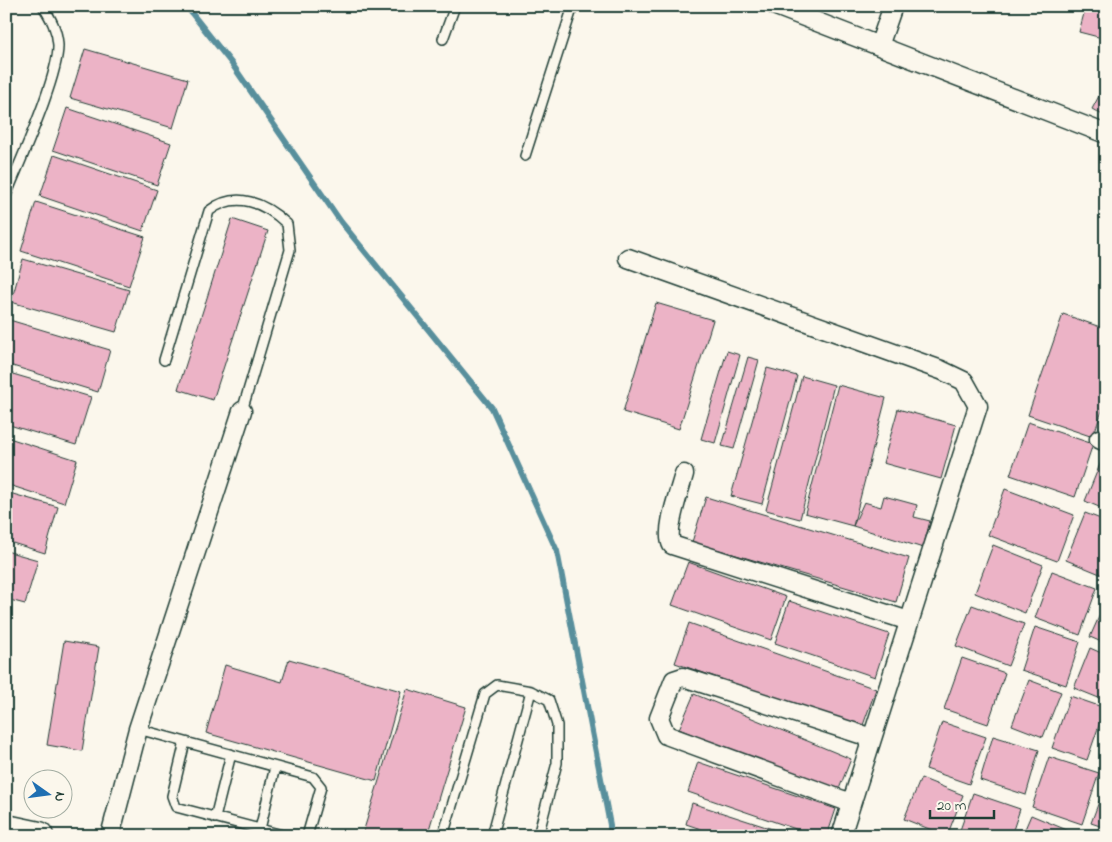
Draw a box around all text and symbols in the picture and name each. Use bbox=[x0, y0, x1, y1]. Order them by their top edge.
north arrow bbox=[22, 770, 72, 820]
scale bar bbox=[930, 787, 993, 819]
text: N bbox=[48, 790, 70, 804]
text: 20 m bbox=[937, 795, 967, 817]

